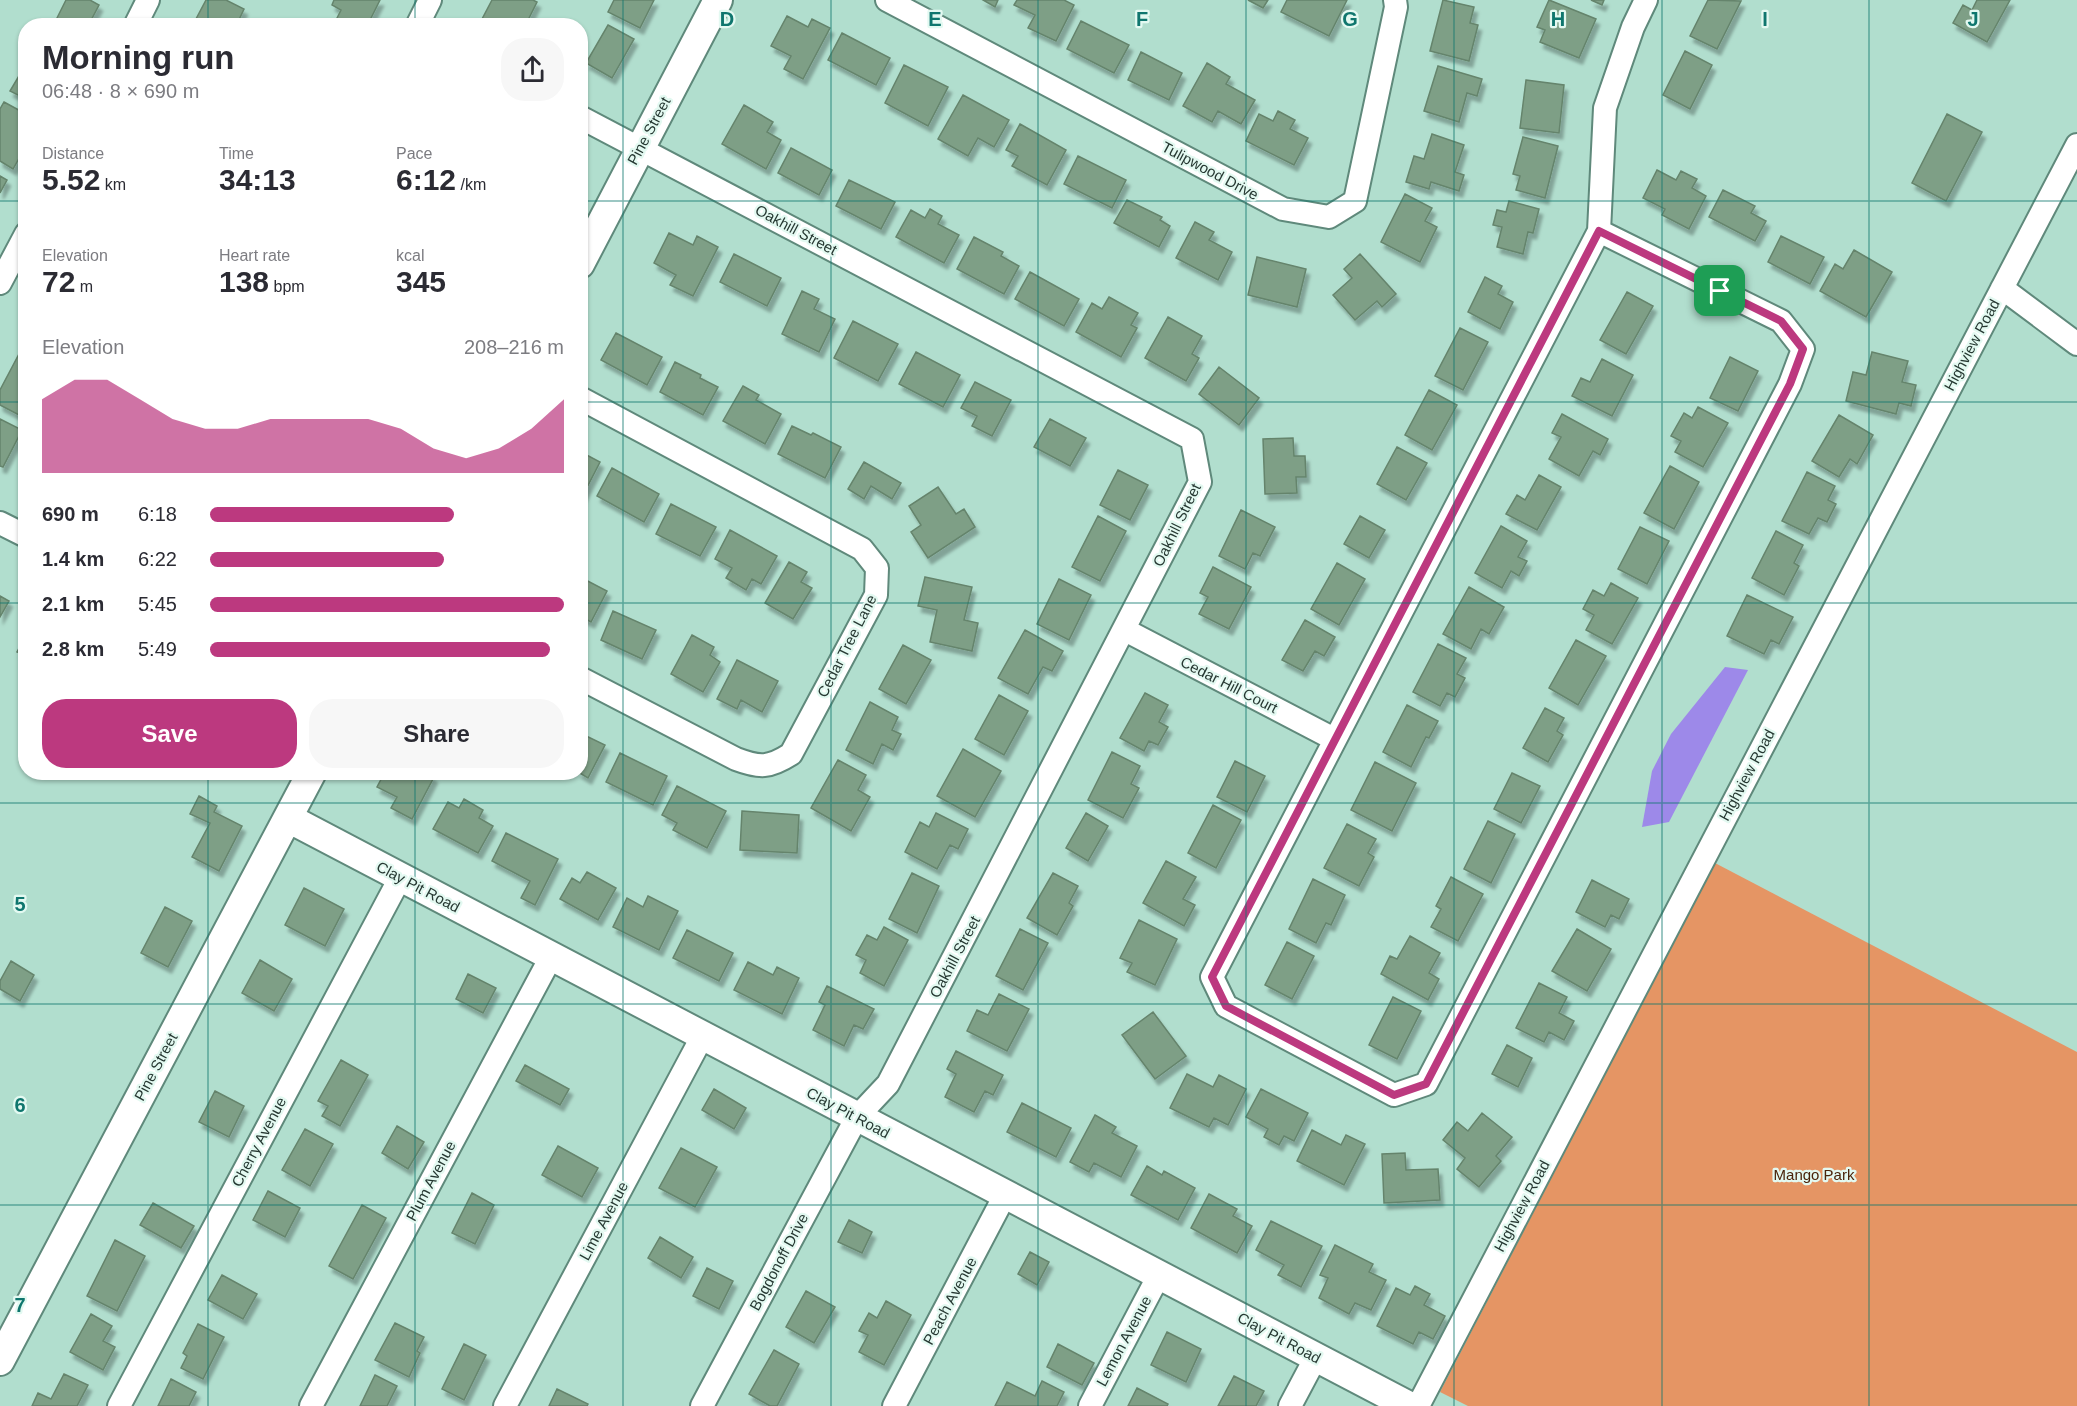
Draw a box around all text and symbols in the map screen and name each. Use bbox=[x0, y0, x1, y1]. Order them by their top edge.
text: D bbox=[720, 8, 734, 30]
text: E bbox=[928, 8, 942, 30]
text: F bbox=[1136, 8, 1148, 30]
text: G bbox=[1342, 8, 1358, 30]
text: H bbox=[1551, 8, 1565, 30]
text: I bbox=[1762, 8, 1768, 30]
text: J bbox=[1967, 8, 1979, 30]
button: share bbox=[501, 38, 564, 101]
text: Morning run bbox=[42, 39, 234, 76]
text: 06:48 · 8 × 690 m bbox=[42, 80, 199, 102]
street label: Pine Street bbox=[624, 93, 674, 168]
street label: Tulipwood Drive bbox=[1159, 138, 1261, 203]
text: Distance bbox=[42, 145, 104, 162]
text: Time bbox=[219, 145, 254, 162]
text: Pace bbox=[396, 145, 432, 162]
text: 5.52 bbox=[42, 163, 100, 196]
text: 34:13 bbox=[219, 163, 296, 196]
text: 6:12 bbox=[396, 163, 456, 196]
text: km bbox=[100, 176, 126, 193]
text: /km bbox=[456, 176, 486, 193]
street label: Oakhill Street bbox=[752, 201, 841, 259]
text: Elevation bbox=[42, 247, 108, 264]
text: Heart rate bbox=[219, 247, 290, 264]
text: kcal bbox=[396, 247, 424, 264]
text: 72 bbox=[42, 265, 75, 298]
text: 138 bbox=[219, 265, 269, 298]
text: 345 bbox=[396, 265, 446, 298]
pin bbox=[1694, 265, 1745, 316]
icon: arrive bbox=[1703, 274, 1736, 307]
text: m bbox=[75, 278, 93, 295]
text: bpm bbox=[269, 278, 305, 295]
street label: Highview Road bbox=[1940, 296, 2003, 393]
text: Elevation bbox=[42, 336, 124, 358]
text: 208–216 m bbox=[464, 336, 564, 358]
street label: Oakhill Street bbox=[1149, 480, 1204, 569]
text: 690 m bbox=[42, 503, 99, 525]
text: 6:18 bbox=[138, 503, 177, 525]
text: 1.4 km bbox=[42, 548, 104, 570]
text: 6:22 bbox=[138, 548, 177, 570]
street label: Cedar Tree Lane bbox=[813, 592, 880, 700]
text: 2.1 km bbox=[42, 593, 104, 615]
text: 5:45 bbox=[138, 593, 177, 615]
text: 2.8 km bbox=[42, 638, 104, 660]
text: 5:49 bbox=[138, 638, 177, 660]
street label: Cedar Hill Court bbox=[1178, 653, 1281, 717]
button: Save bbox=[42, 699, 297, 768]
button: Share bbox=[309, 699, 564, 768]
street label: Highview Road bbox=[1715, 726, 1778, 823]
street label: Clay Pit Road bbox=[374, 858, 463, 916]
text: 5 bbox=[14, 893, 26, 915]
street label: Oakhill Street bbox=[926, 912, 984, 1001]
street label: Pine Street bbox=[131, 1029, 181, 1104]
street label: Clay Pit Road bbox=[804, 1084, 893, 1142]
text: 6 bbox=[14, 1094, 26, 1116]
street label: Cherry Avenue bbox=[228, 1094, 289, 1189]
street label: Plum Avenue bbox=[402, 1138, 459, 1224]
street label: Highview Road bbox=[1490, 1157, 1553, 1254]
park label: Mango Park bbox=[1774, 1166, 1855, 1183]
street label: Lime Avenue bbox=[576, 1179, 631, 1263]
street label: Bogdonoff Drive bbox=[746, 1210, 811, 1313]
street label: Peach Avenue bbox=[919, 1254, 980, 1347]
street label: Lemon Avenue bbox=[1093, 1293, 1154, 1389]
text: 7 bbox=[14, 1294, 26, 1316]
street label: Clay Pit Road bbox=[1235, 1309, 1324, 1367]

